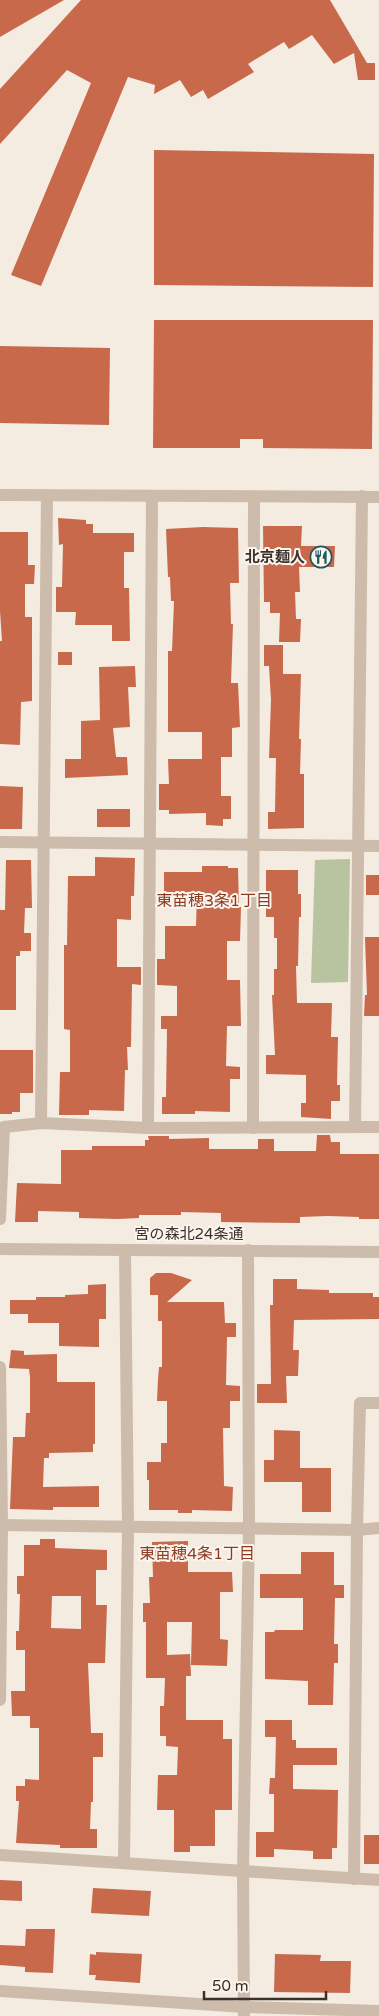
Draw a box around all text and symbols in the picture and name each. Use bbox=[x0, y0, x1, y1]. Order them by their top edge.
restaurant icon: 北京麺人 bbox=[309, 545, 333, 569]
place label: 北京麺人 bbox=[245, 548, 305, 566]
district label: 東苗穂3条1丁目 bbox=[156, 891, 272, 911]
street label: 宮の森北24条通 bbox=[135, 1225, 243, 1243]
district label: 東苗穂4条1丁目 bbox=[139, 1544, 255, 1564]
scale bar bbox=[204, 1968, 326, 2000]
text: 50 m bbox=[212, 1977, 249, 1995]

